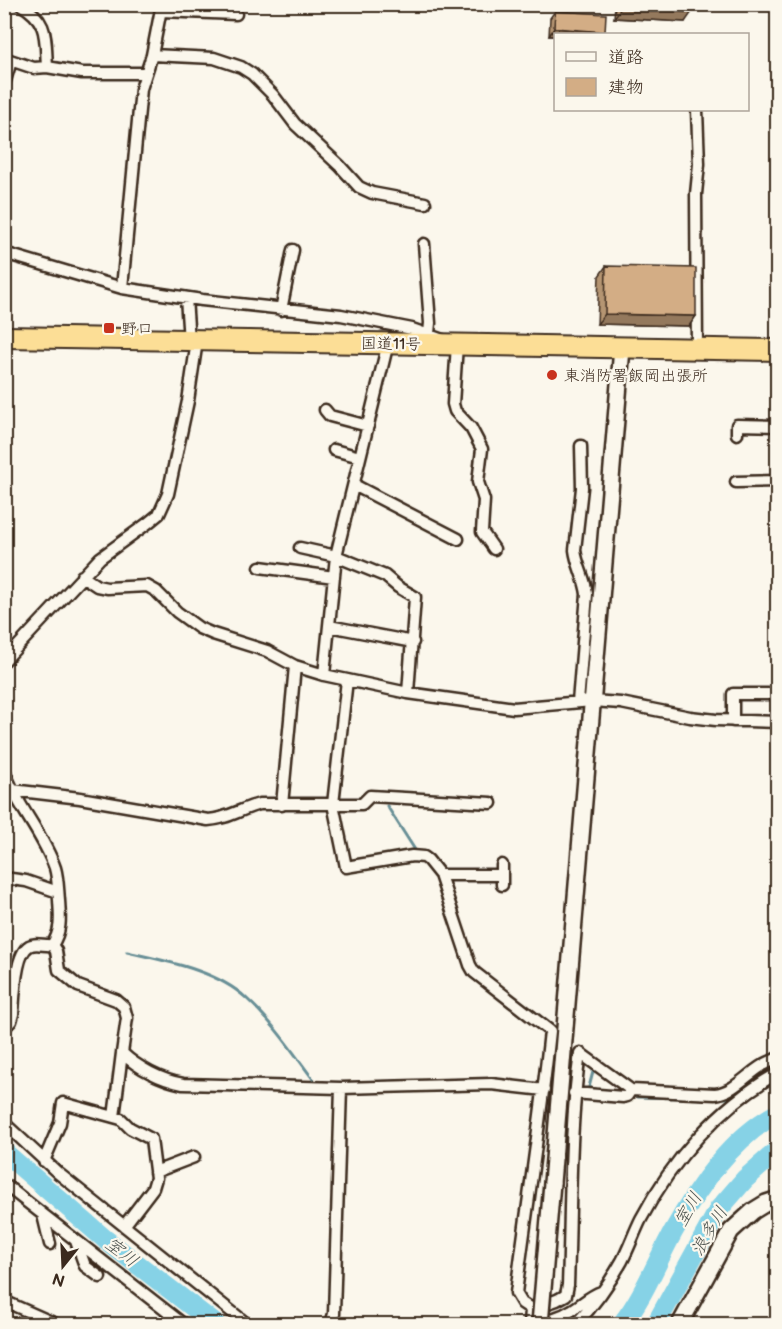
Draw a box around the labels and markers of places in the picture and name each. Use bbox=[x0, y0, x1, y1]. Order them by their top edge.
place label: 野口 bbox=[121, 320, 153, 339]
marker: 野口 bbox=[102, 321, 116, 335]
place label: 東消防署飯岡出張所 bbox=[564, 367, 708, 386]
marker: 東消防署飯岡出張所 bbox=[545, 368, 559, 382]

